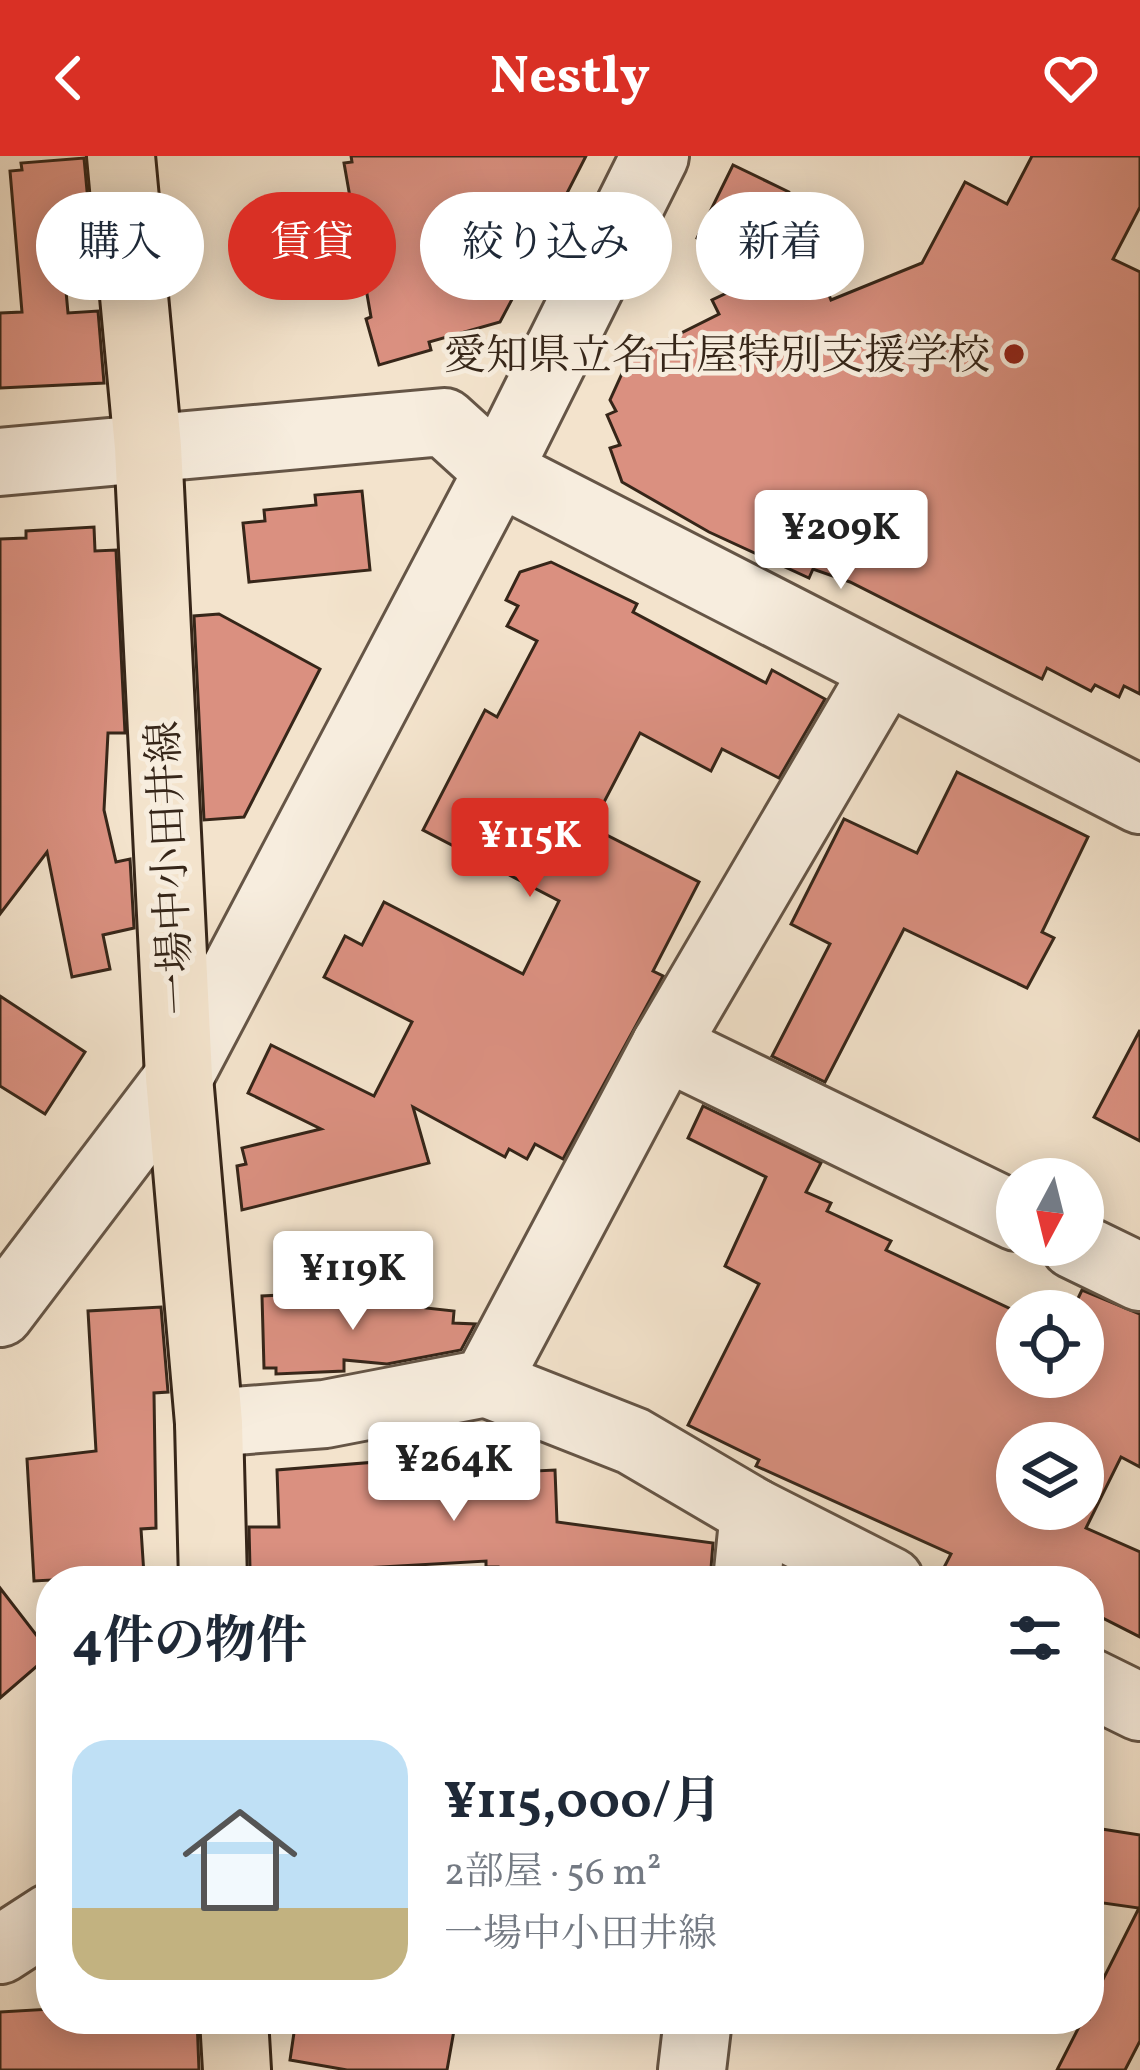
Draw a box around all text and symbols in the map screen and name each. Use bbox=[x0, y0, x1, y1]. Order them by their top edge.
text: Nestly bbox=[490, 41, 650, 116]
icon: back bbox=[36, 45, 102, 111]
icon: heart bbox=[1038, 45, 1104, 111]
chip: 購入 bbox=[36, 192, 204, 300]
chip: 賃貸 bbox=[228, 192, 396, 300]
chip: 絞り込み bbox=[420, 192, 672, 300]
chip: 新着 bbox=[696, 192, 864, 300]
place label: 愛知県立名古屋特別支援学校 bbox=[444, 329, 990, 388]
marker: 愛知県立名古屋特別支援学校 bbox=[1001, 341, 1027, 367]
pin: ¥209K bbox=[757, 490, 925, 592]
text: ¥209K bbox=[782, 502, 900, 556]
street label: 一場中小田井線 bbox=[136, 719, 211, 1016]
pin: ¥115K bbox=[446, 798, 614, 900]
text: ¥115K bbox=[479, 810, 582, 864]
north arrow bbox=[996, 1158, 1104, 1266]
map controls bbox=[996, 1158, 1104, 1530]
pin: ¥119K bbox=[269, 1231, 437, 1333]
text: ¥119K bbox=[300, 1243, 406, 1297]
button: locate bbox=[996, 1290, 1104, 1398]
pin: ¥264K bbox=[370, 1422, 538, 1524]
button: layers bbox=[996, 1422, 1104, 1530]
text: ¥264K bbox=[395, 1434, 513, 1488]
icon: filters bbox=[1002, 1605, 1068, 1671]
text: 4件の物件 bbox=[72, 1608, 307, 1679]
text: ¥115,000/月 bbox=[444, 1768, 722, 1839]
icon: home bbox=[168, 1788, 312, 1932]
text: 2部屋 · 56 m² bbox=[444, 1847, 661, 1901]
text: 一場中小田井線 bbox=[444, 1909, 717, 1963]

